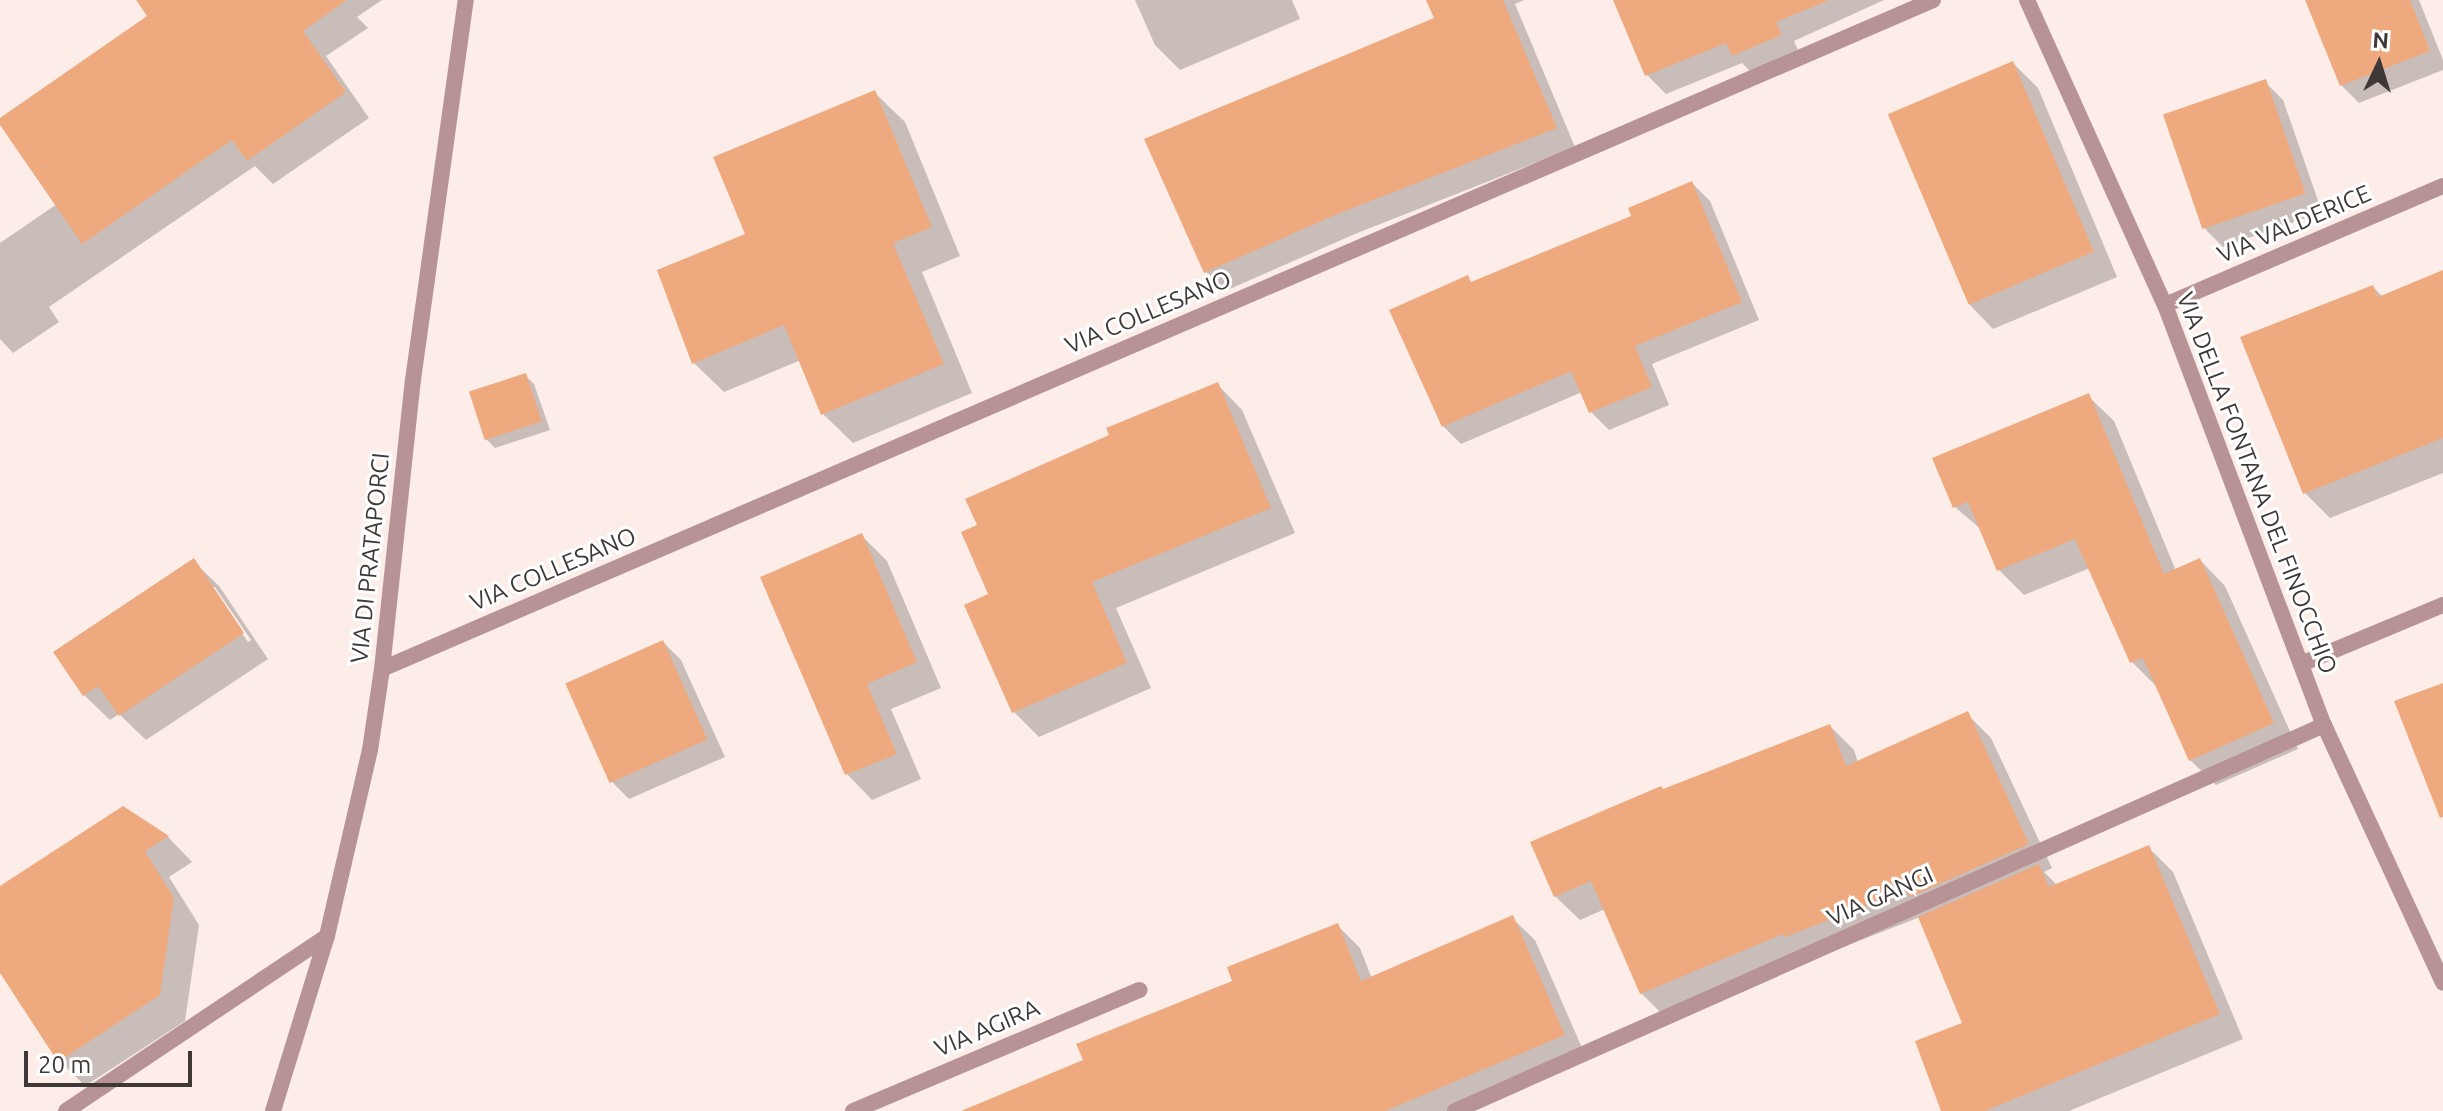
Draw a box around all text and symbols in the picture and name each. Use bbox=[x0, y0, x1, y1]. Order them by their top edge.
north arrow bbox=[2339, 24, 2419, 104]
text: N bbox=[2372, 27, 2390, 53]
street label: VIA VALDERICE bbox=[2213, 179, 2375, 269]
street label: VIA COLLESANO bbox=[1061, 264, 1235, 360]
street label: VIA DELLA FONTANA DEL FINOCCHIO bbox=[2171, 288, 2343, 678]
street label: VIA DI PRATAPORCI bbox=[345, 451, 395, 665]
street label: VIA COLLESANO bbox=[466, 521, 640, 617]
street label: VIA GANGI bbox=[1822, 860, 1938, 932]
street label: VIA AGIRA bbox=[930, 993, 1044, 1063]
scale bar bbox=[28, 1035, 196, 1085]
text: 20 m bbox=[38, 1051, 91, 1078]

